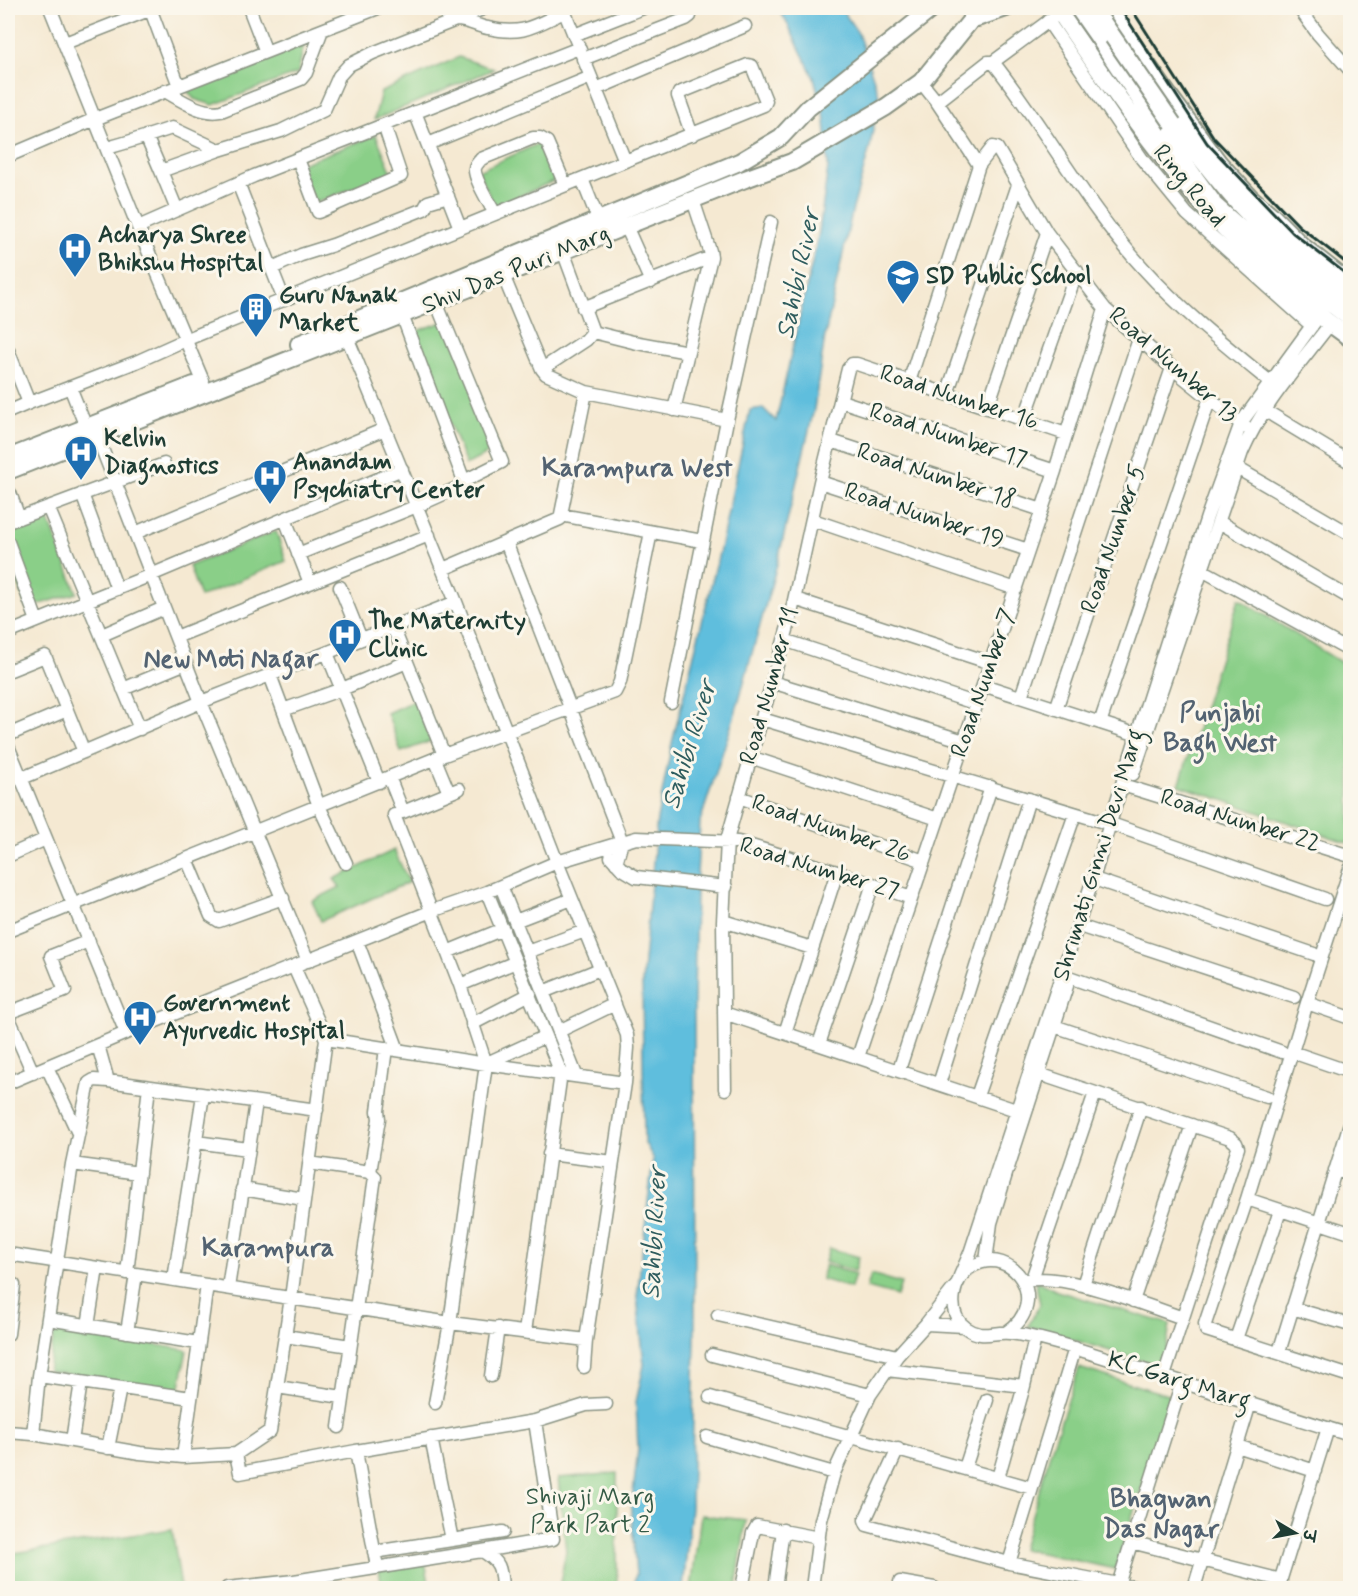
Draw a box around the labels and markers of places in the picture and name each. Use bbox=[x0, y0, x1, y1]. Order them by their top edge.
place label: Acharya Shree Bhikshu Hospital bbox=[98, 220, 264, 279]
hospital icon: Acharya Shree Bhikshu Hospital bbox=[57, 231, 93, 278]
school or university icon: SD Public School bbox=[885, 258, 921, 305]
place label: SD Public School bbox=[926, 261, 1092, 292]
place label: Guru Nanak Market bbox=[279, 280, 398, 339]
building icon: Guru Nanak Market bbox=[238, 291, 274, 338]
place label: Kelvin Diagnostics bbox=[104, 423, 219, 485]
hospital icon: Kelvin Diagnostics bbox=[63, 434, 99, 481]
place label: Anandam Psychiatry Center bbox=[293, 447, 485, 506]
hospital icon: Anandam Psychiatry Center bbox=[252, 458, 288, 505]
place label: The Maternity Clinic bbox=[368, 606, 526, 665]
hospital icon: The Maternity Clinic bbox=[327, 617, 363, 664]
place label: Government Ayurvedic Hospital bbox=[163, 988, 345, 1047]
hospital icon: Government Ayurvedic Hospital bbox=[122, 999, 158, 1046]

